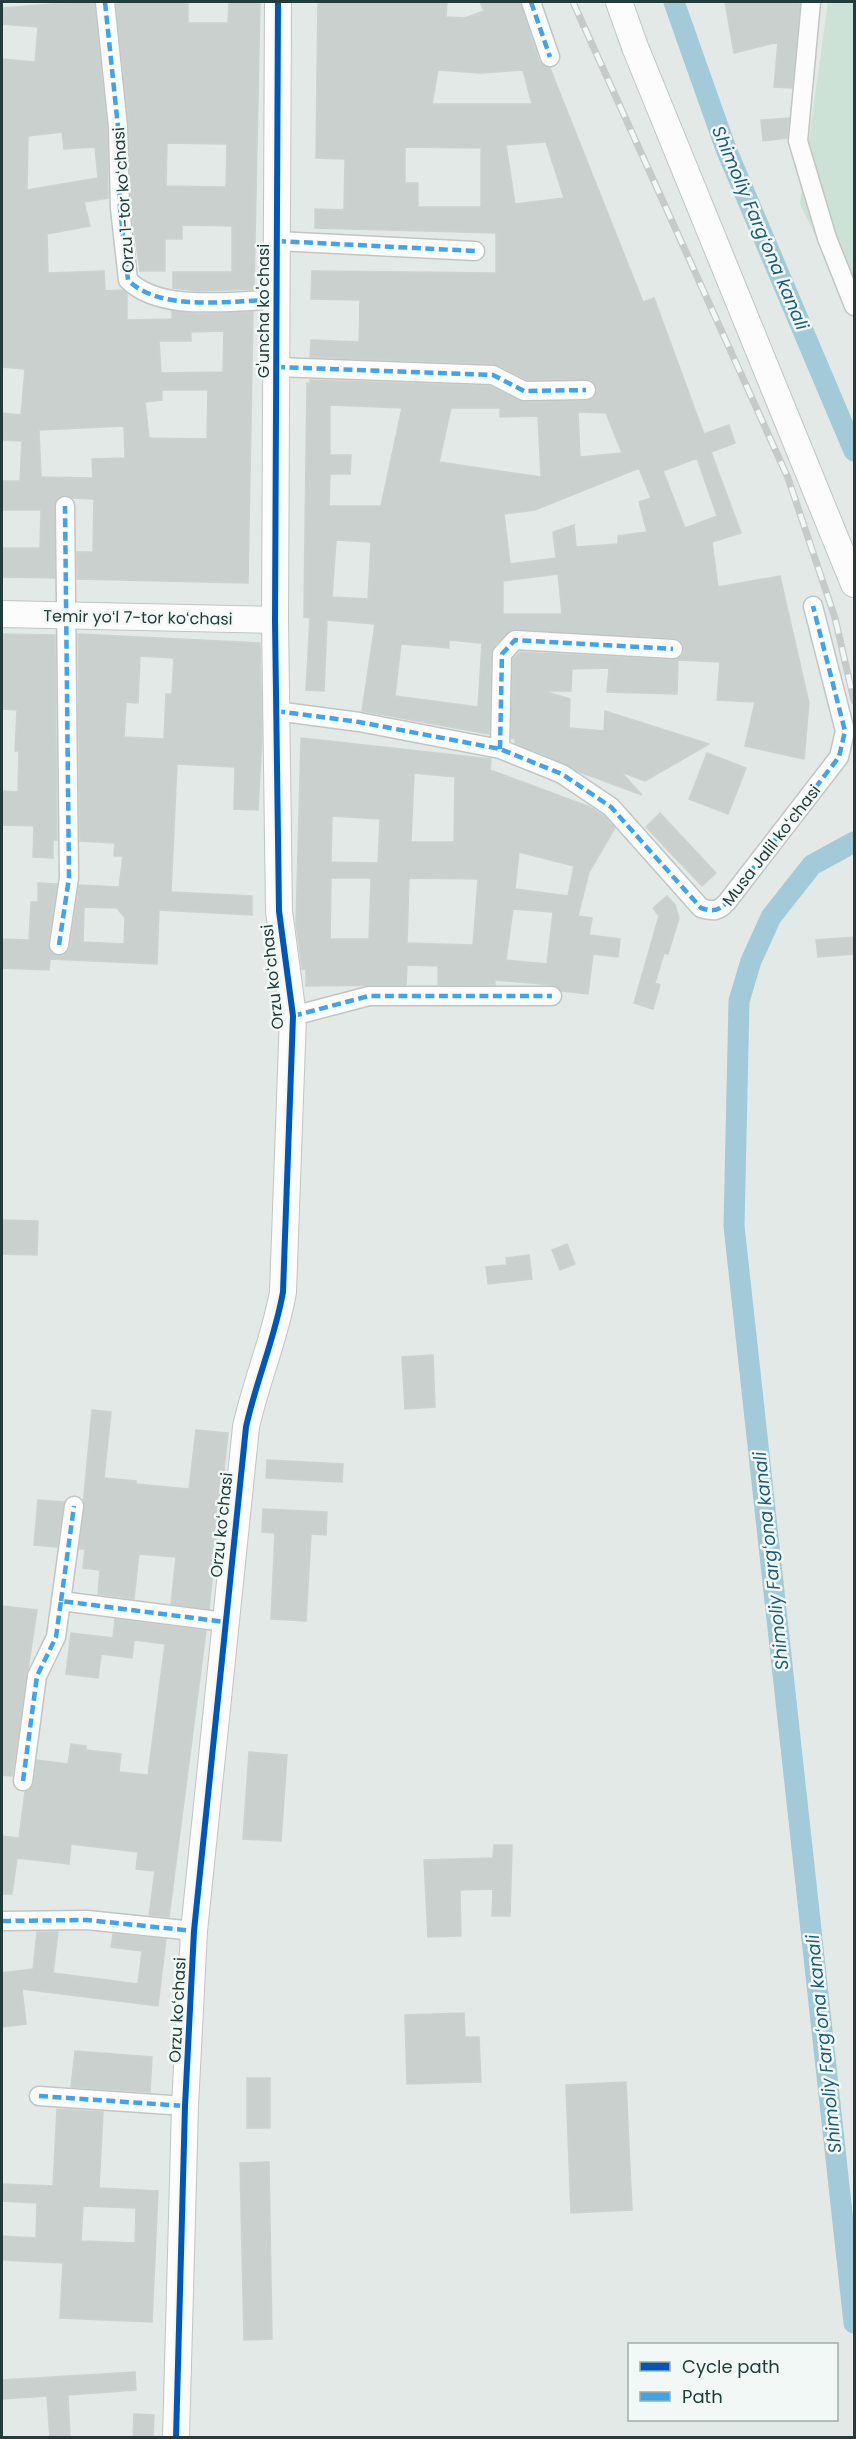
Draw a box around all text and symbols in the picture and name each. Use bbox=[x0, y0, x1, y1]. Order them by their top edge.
water label: Shimoliy Fargʻona kanali bbox=[706, 122, 815, 334]
street label: Orzu 1-tor koʻchasi bbox=[107, 127, 140, 273]
street label: G'uncha ko'chasi bbox=[252, 244, 275, 378]
street label: Temir yoʻl 7-tor koʻchasi bbox=[43, 604, 233, 631]
street label: Musa Jalil koʻchasi bbox=[717, 780, 826, 911]
street label: Orzu koʻchasi bbox=[256, 923, 289, 1031]
water label: Shimoliy Fargʻona kanali bbox=[747, 1450, 794, 1672]
street label: Orzu koʻchasi bbox=[205, 1471, 238, 1579]
water label: Shimoliy Fargʻona kanali bbox=[800, 1933, 847, 2155]
street label: Orzu koʻchasi bbox=[163, 1957, 192, 2063]
legend bbox=[628, 2343, 838, 2421]
text: Cycle path bbox=[682, 2354, 780, 2379]
text: Path bbox=[682, 2384, 723, 2409]

